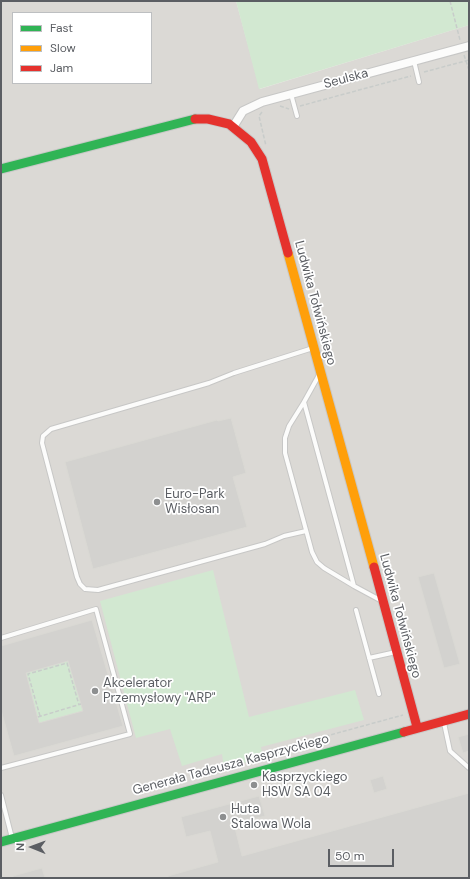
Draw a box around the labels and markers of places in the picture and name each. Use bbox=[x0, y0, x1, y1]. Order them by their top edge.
place label: Euro-Park Wisłosan bbox=[165, 487, 225, 518]
marker: Euro-Park Wisłosan bbox=[152, 497, 162, 507]
place label: Akcelerator Przemysłowy "ARP" bbox=[103, 676, 215, 707]
marker: Akcelerator Przemysłowy "ARP" bbox=[90, 686, 100, 696]
place label: Kasprzyckiego HSW SA 04 bbox=[262, 770, 348, 801]
marker: Kasprzyckiego HSW SA 04 bbox=[249, 780, 259, 790]
place label: Huta Stalowa Wola bbox=[231, 802, 311, 833]
marker: Huta Stalowa Wola bbox=[218, 812, 228, 822]

